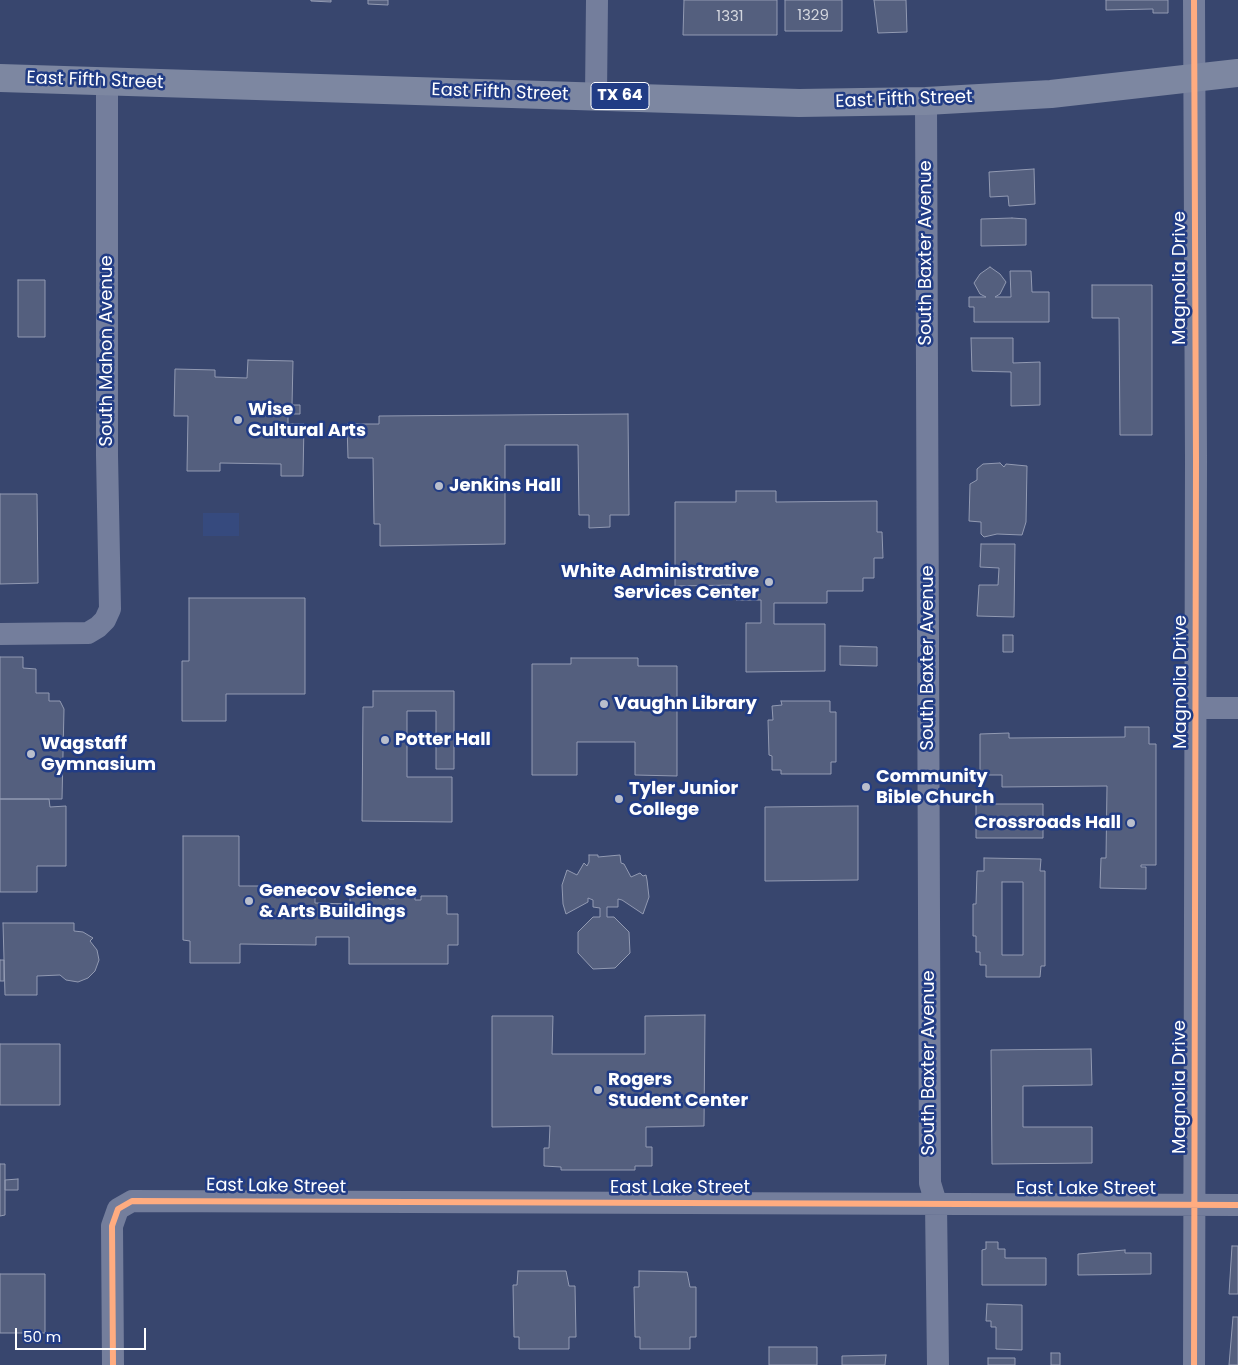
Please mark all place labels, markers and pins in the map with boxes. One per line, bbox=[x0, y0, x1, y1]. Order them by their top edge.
place label: Wise Cultural Arts bbox=[248, 399, 366, 442]
marker: Wise Cultural Arts bbox=[232, 414, 244, 426]
place label: Jenkins Hall bbox=[449, 475, 561, 497]
marker: Jenkins Hall bbox=[433, 480, 445, 492]
place label: White Administrative Services Center bbox=[561, 561, 759, 604]
marker: White Administrative Services Center bbox=[763, 576, 775, 588]
place label: Vaughn Library bbox=[614, 693, 757, 715]
marker: Vaughn Library bbox=[598, 698, 610, 710]
place label: Potter Hall bbox=[395, 729, 491, 751]
place label: Wagstaff Gymnasium bbox=[41, 733, 156, 776]
marker: Potter Hall bbox=[379, 734, 391, 746]
marker: Wagstaff Gymnasium bbox=[25, 748, 37, 760]
place label: Community Bible Church bbox=[876, 766, 994, 809]
place label: Tyler Junior College bbox=[629, 778, 738, 821]
marker: Community Bible Church bbox=[860, 781, 872, 793]
marker: Tyler Junior College bbox=[613, 793, 625, 805]
place label: Crossroads Hall bbox=[975, 812, 1121, 834]
marker: Crossroads Hall bbox=[1125, 817, 1137, 829]
place label: Genecov Science & Arts Buildings bbox=[259, 880, 417, 922]
marker: Genecov Science & Arts Buildings bbox=[243, 895, 255, 907]
place label: Rogers Student Center bbox=[608, 1069, 748, 1112]
marker: Rogers Student Center bbox=[592, 1084, 604, 1096]

